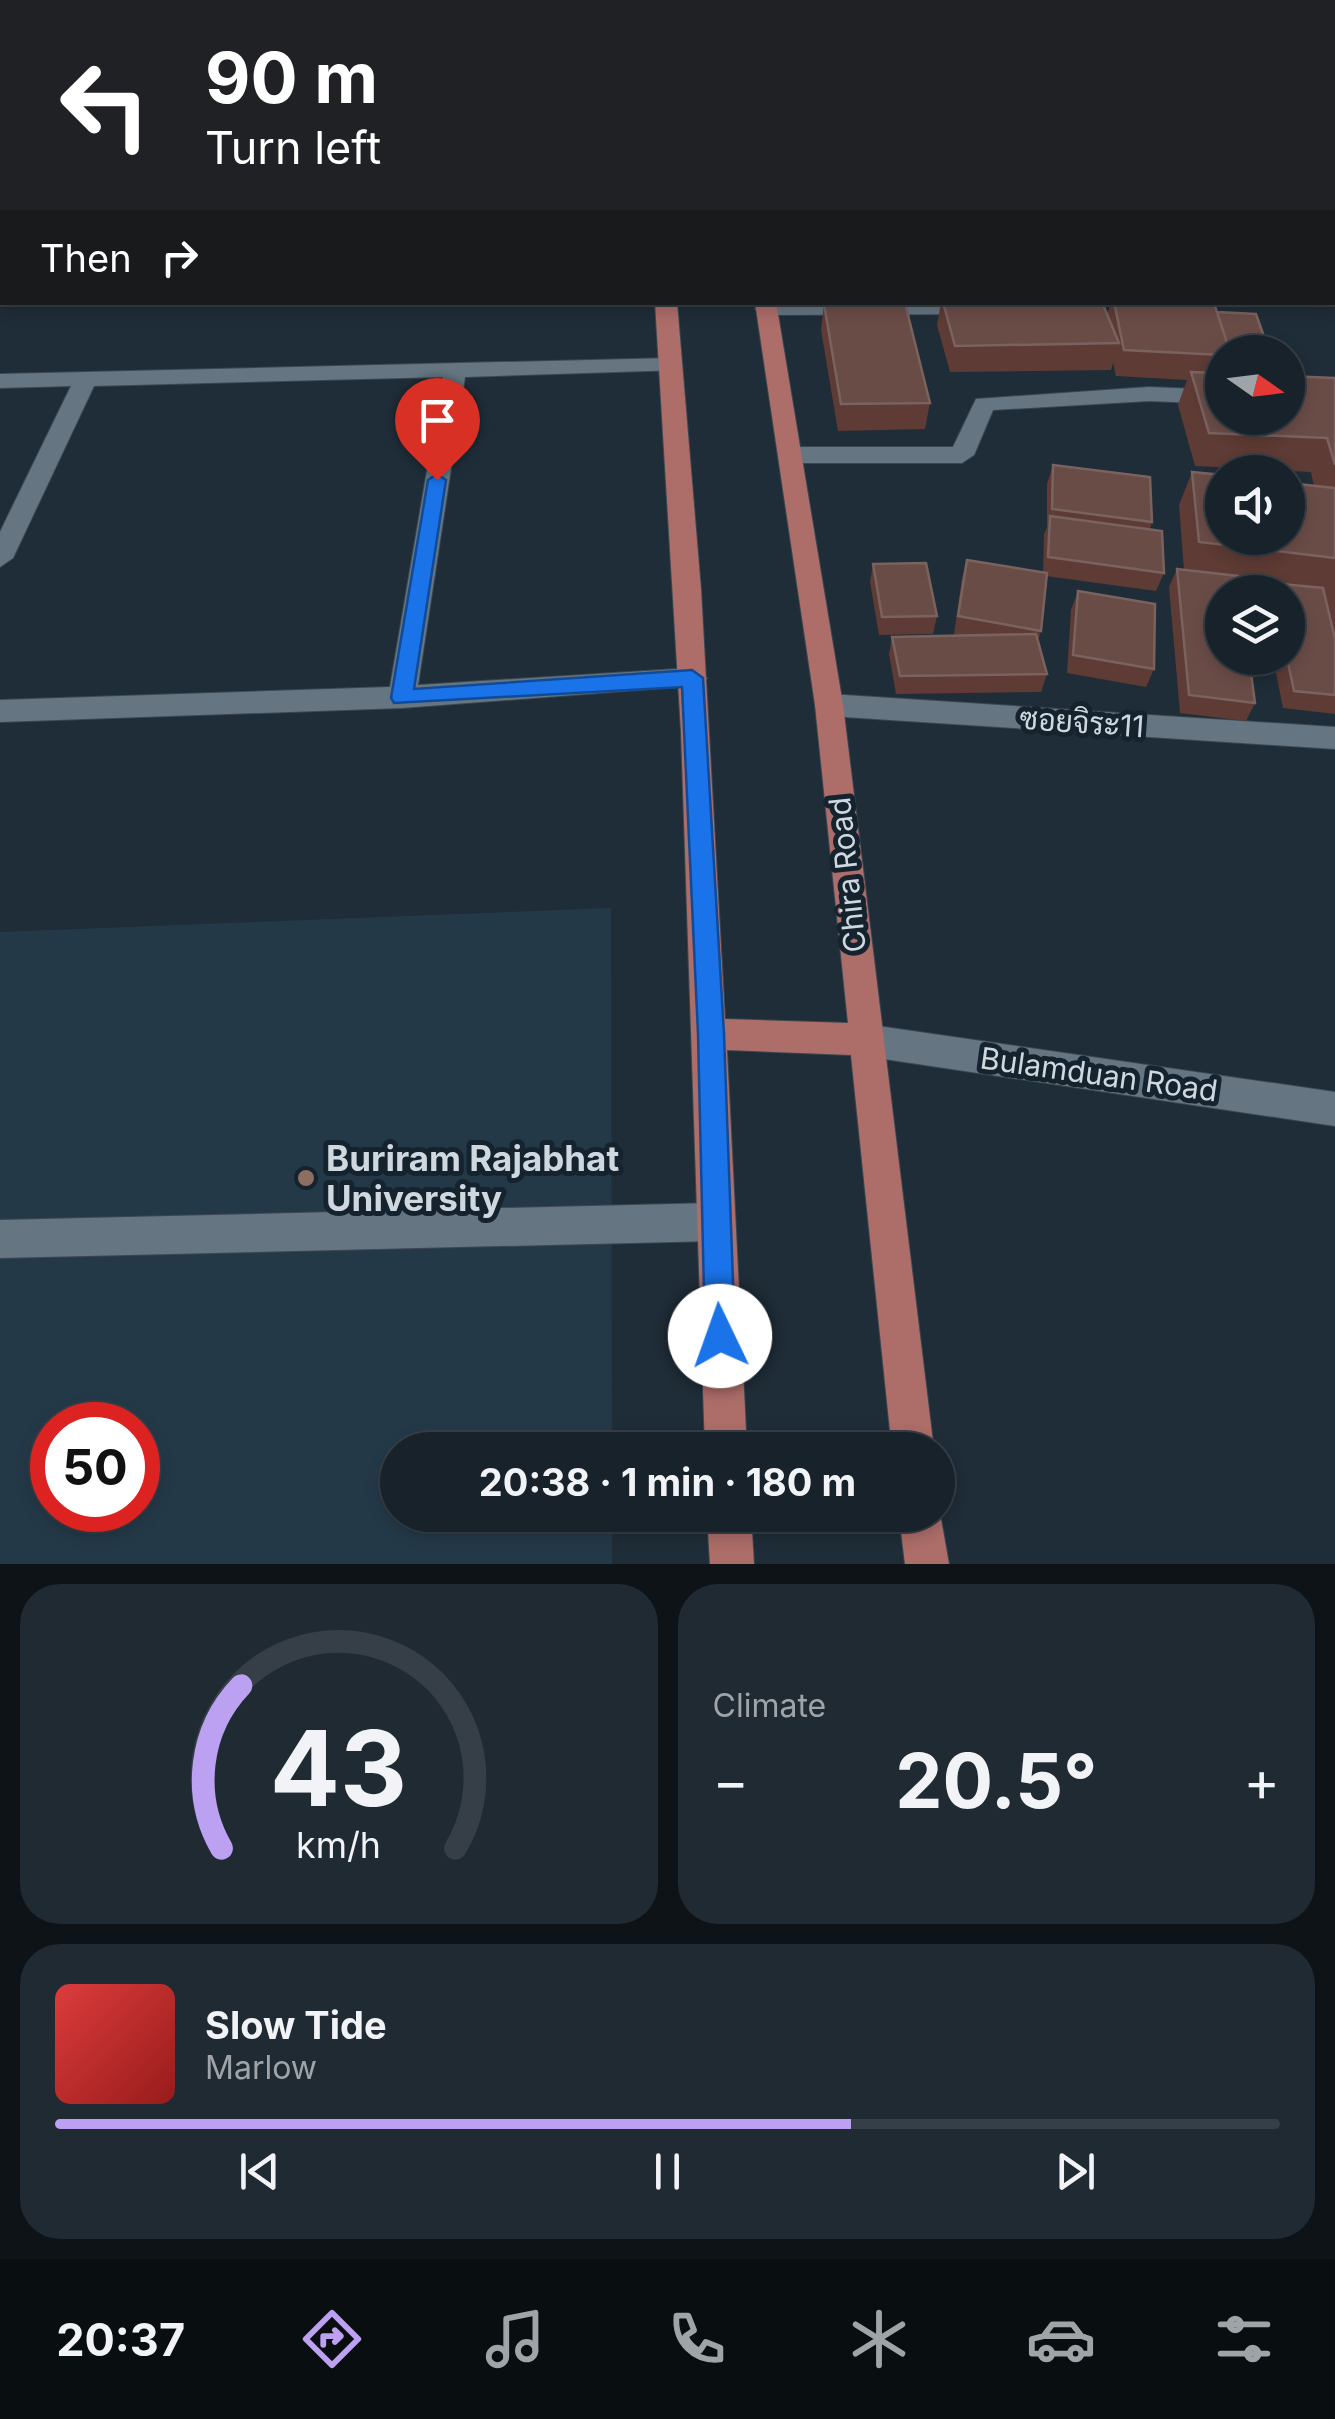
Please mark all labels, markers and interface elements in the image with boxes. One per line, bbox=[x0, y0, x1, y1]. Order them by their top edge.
text: 90 m bbox=[205, 35, 378, 120]
icon: left bbox=[40, 40, 170, 170]
text: Turn left bbox=[205, 120, 381, 175]
icon: right bbox=[152, 230, 207, 285]
text: Then bbox=[40, 235, 132, 281]
north arrow bbox=[1205, 335, 1305, 435]
map controls bbox=[1205, 335, 1305, 675]
pin bbox=[395, 378, 480, 481]
icon: arrive bbox=[410, 393, 465, 448]
button: sound bbox=[1205, 455, 1305, 555]
button: layers bbox=[1205, 575, 1305, 675]
street label: ซอยจิระ11 bbox=[1018, 700, 1146, 744]
street label: Chira Road bbox=[821, 796, 873, 954]
street label: Bulamduan Road bbox=[978, 1040, 1220, 1108]
place label: Buriram Rajabhat University bbox=[326, 1137, 619, 1219]
marker: Buriram Rajabhat University bbox=[295, 1167, 317, 1189]
position arrow bbox=[668, 1284, 772, 1388]
speed limit sign: 50 bbox=[30, 1402, 160, 1532]
text: 20:38 · 1 min · 180 m bbox=[479, 1459, 856, 1505]
text: Climate bbox=[713, 1686, 826, 1725]
text: 43 bbox=[270, 1705, 407, 1831]
text: 20.5° bbox=[895, 1735, 1097, 1826]
text: − bbox=[713, 1748, 749, 1814]
text: + bbox=[1244, 1748, 1280, 1814]
text: km/h bbox=[296, 1823, 381, 1867]
text: Slow Tide bbox=[205, 2002, 387, 2048]
text: Marlow bbox=[205, 2048, 317, 2087]
icon: previous bbox=[232, 2144, 287, 2199]
icon: pause bbox=[640, 2144, 695, 2199]
icon: next bbox=[1048, 2144, 1103, 2199]
icon: directions bbox=[297, 2304, 367, 2374]
icon: music bbox=[480, 2304, 550, 2374]
icon: phone bbox=[662, 2304, 732, 2374]
icon: climate bbox=[844, 2304, 914, 2374]
icon: car bbox=[1026, 2304, 1096, 2374]
icon: filters bbox=[1209, 2304, 1279, 2374]
text: 20:37 bbox=[56, 2312, 185, 2367]

